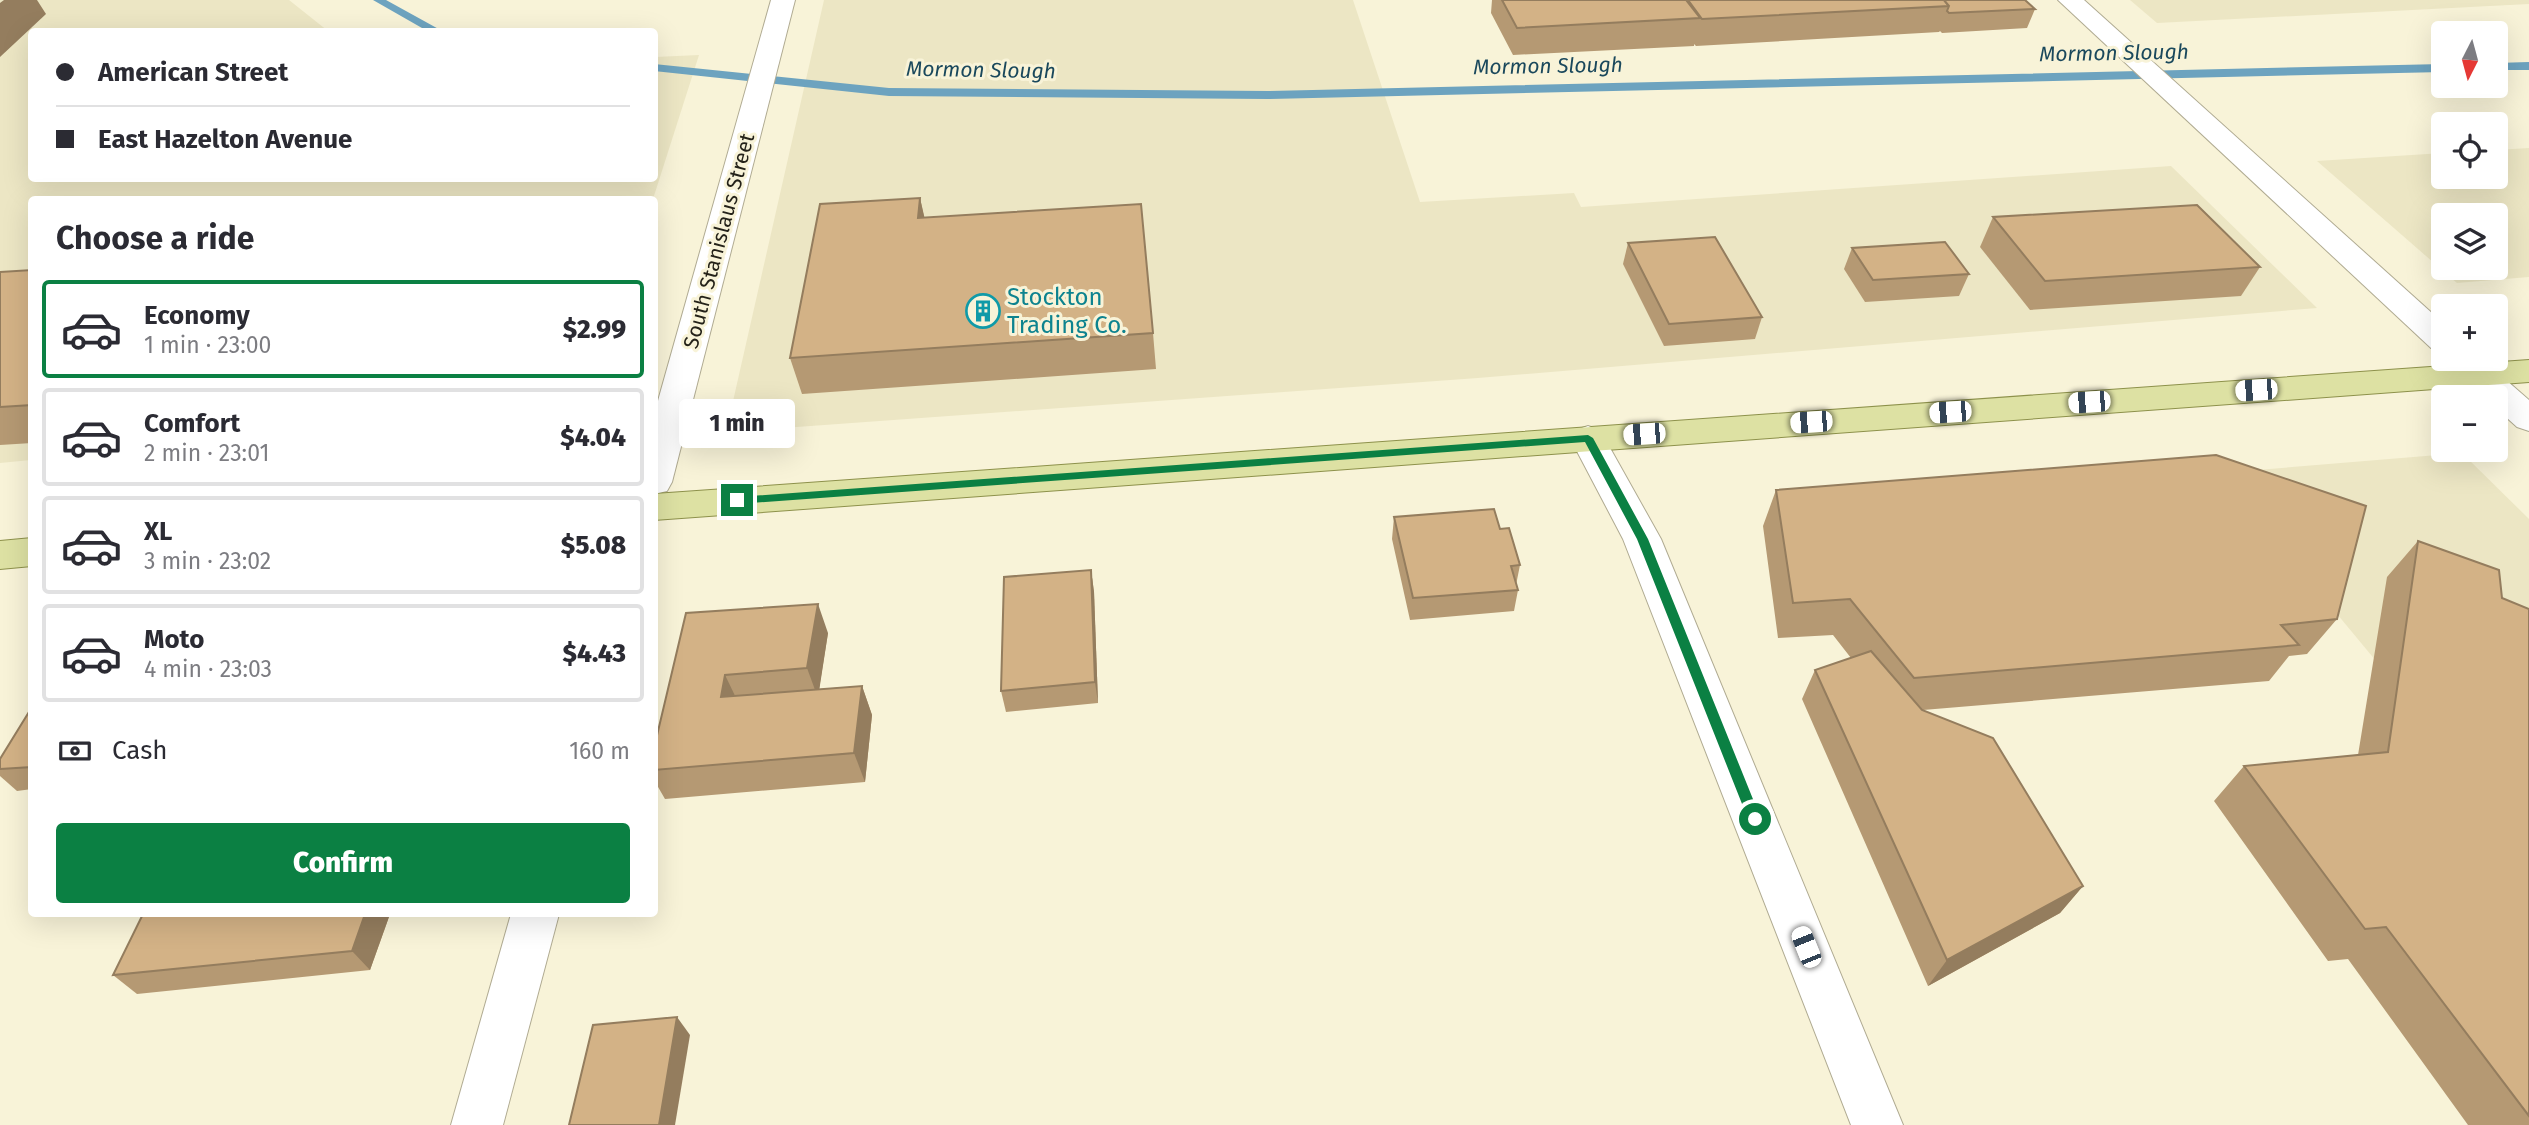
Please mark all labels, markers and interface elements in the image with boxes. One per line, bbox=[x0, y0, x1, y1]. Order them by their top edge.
north arrow bbox=[2431, 21, 2508, 98]
map controls bbox=[2431, 21, 2508, 462]
water label: Mormon Slough bbox=[2039, 39, 2189, 67]
water label: Mormon Slough bbox=[1473, 52, 1623, 80]
water label: Mormon Slough bbox=[906, 56, 1056, 84]
text: American Street bbox=[98, 57, 288, 88]
button: locate bbox=[2431, 112, 2508, 189]
text: East Hazelton Avenue bbox=[98, 124, 352, 155]
street label: South Stanislaus Street bbox=[678, 130, 760, 351]
button: layers bbox=[2431, 203, 2508, 280]
text: Choose a ride bbox=[56, 219, 254, 257]
place label: Stockton Trading Co. bbox=[1007, 283, 1127, 339]
building icon: Stockton Trading Co. bbox=[964, 292, 1002, 330]
button: + bbox=[2431, 294, 2508, 371]
icon: car bbox=[60, 298, 123, 361]
text: Economy bbox=[144, 300, 250, 331]
text: $2.99 bbox=[563, 314, 626, 345]
text: 1 min · 23:00 bbox=[144, 331, 271, 359]
car bbox=[2235, 378, 2278, 402]
button: − bbox=[2431, 385, 2508, 462]
car bbox=[2068, 390, 2111, 414]
callout: 1 min bbox=[679, 398, 795, 448]
car bbox=[1929, 400, 1972, 424]
icon: car bbox=[60, 406, 123, 469]
text: Comfort bbox=[144, 408, 240, 439]
text: 1 min bbox=[709, 409, 765, 437]
car bbox=[1790, 410, 1833, 434]
text: $4.04 bbox=[560, 422, 626, 453]
car bbox=[1623, 422, 1666, 446]
text: 2 min · 23:01 bbox=[144, 439, 269, 467]
route end bbox=[721, 484, 753, 516]
icon: car bbox=[60, 514, 123, 577]
text: XL bbox=[144, 516, 172, 547]
text: $5.08 bbox=[561, 530, 626, 561]
text: 3 min · 23:02 bbox=[144, 547, 271, 575]
icon: car bbox=[60, 622, 123, 685]
text: Moto bbox=[144, 624, 204, 655]
text: $4.43 bbox=[563, 638, 626, 669]
text: 4 min · 23:03 bbox=[144, 655, 272, 683]
icon: cash bbox=[56, 732, 94, 770]
text: Cash bbox=[112, 735, 168, 766]
text: 160 m bbox=[569, 737, 630, 765]
route start bbox=[1739, 803, 1771, 835]
button: Confirm bbox=[56, 823, 630, 903]
car bbox=[1789, 924, 1824, 970]

